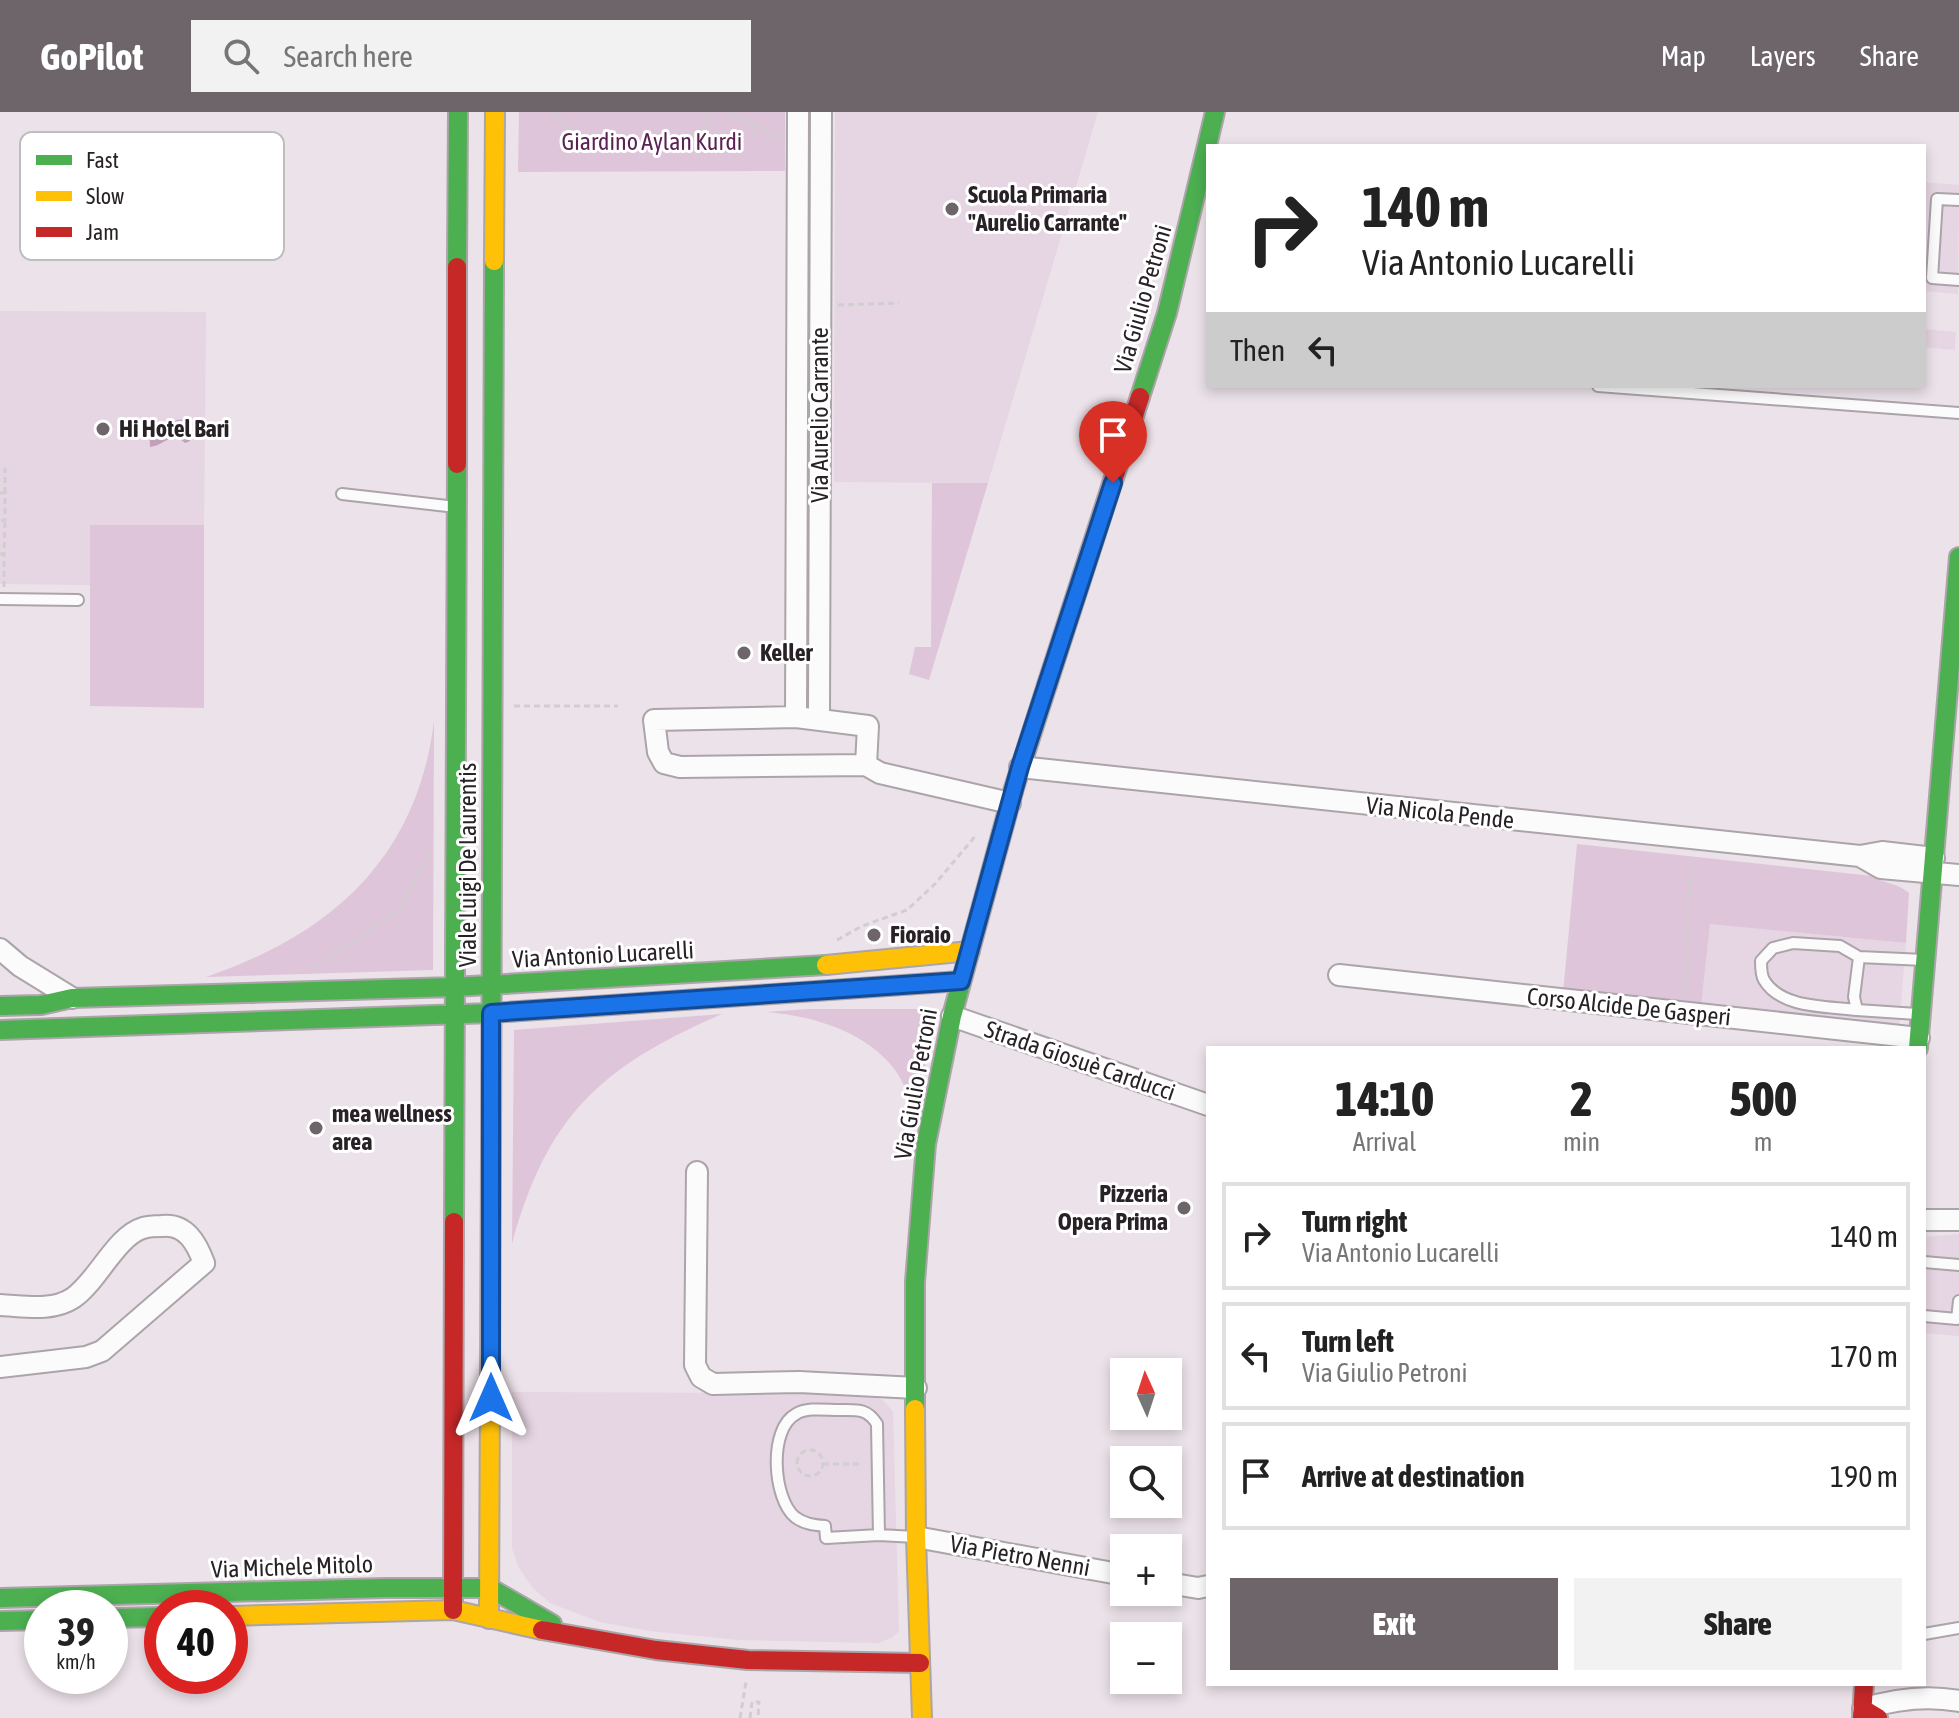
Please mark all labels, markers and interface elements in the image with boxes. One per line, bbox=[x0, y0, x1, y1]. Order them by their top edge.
search box bbox=[191, 20, 751, 92]
icon: search bbox=[219, 34, 263, 78]
text: GoPilot bbox=[40, 35, 143, 78]
text: Search here bbox=[283, 39, 413, 73]
text: Map bbox=[1661, 40, 1706, 72]
text: Layers bbox=[1750, 40, 1816, 72]
text: Share bbox=[1860, 40, 1919, 72]
park label: Giardino Aylan Kurdi bbox=[562, 128, 742, 155]
legend bbox=[20, 132, 284, 260]
text: Fast bbox=[86, 147, 119, 173]
text: 140 m bbox=[1362, 175, 1489, 239]
icon: right bbox=[1230, 176, 1334, 280]
place label: Scuola Primaria "Aurelio Carrante" bbox=[968, 181, 1127, 236]
text: Slow bbox=[86, 183, 124, 209]
marker: Scuola Primaria "Aurelio Carrante" bbox=[943, 200, 961, 218]
text: Jam bbox=[86, 219, 119, 245]
street label: Via Giulio Petroni bbox=[1108, 222, 1177, 376]
text: Via Antonio Lucarelli bbox=[1362, 241, 1635, 283]
street label: Via Aurelio Carrante bbox=[806, 327, 833, 503]
icon: left bbox=[1301, 328, 1345, 372]
text: Then bbox=[1230, 333, 1285, 367]
pin bbox=[1079, 401, 1147, 483]
icon: arrive bbox=[1091, 413, 1135, 457]
place label: Hi Hotel Bari bbox=[119, 415, 229, 442]
marker: Hi Hotel Bari bbox=[94, 420, 112, 438]
place label: Keller bbox=[760, 639, 814, 666]
marker: Keller bbox=[735, 644, 753, 662]
street label: Viale Luigi De Laurentis bbox=[454, 763, 481, 967]
street label: Via Nicola Pende bbox=[1365, 791, 1515, 834]
place label: Fioraio bbox=[890, 921, 951, 948]
marker: Fioraio bbox=[865, 926, 883, 944]
street label: Via Antonio Lucarelli bbox=[511, 936, 695, 973]
street label: Corso Alcide De Gasperi bbox=[1526, 982, 1732, 1031]
street label: Via Giulio Petroni bbox=[889, 1006, 942, 1162]
street label: Strada Giosuè Carducci bbox=[981, 1015, 1179, 1106]
text: 14:10 bbox=[1335, 1071, 1434, 1126]
text: 2 bbox=[1570, 1071, 1593, 1126]
text: 500 bbox=[1729, 1071, 1797, 1126]
place label: mea wellness area bbox=[332, 1100, 452, 1155]
marker: mea wellness area bbox=[307, 1119, 325, 1137]
text: Arrival bbox=[1353, 1127, 1416, 1157]
text: min bbox=[1563, 1127, 1600, 1157]
text: m bbox=[1754, 1127, 1772, 1157]
place label: Pizzeria Opera Prima bbox=[1058, 1180, 1168, 1235]
marker: Pizzeria Opera Prima bbox=[1175, 1199, 1193, 1217]
text: Turn right bbox=[1302, 1204, 1408, 1238]
icon: right bbox=[1234, 1214, 1278, 1258]
text: 140 m bbox=[1830, 1219, 1898, 1253]
text: Via Antonio Lucarelli bbox=[1302, 1238, 1499, 1268]
text: Turn left bbox=[1302, 1324, 1394, 1358]
icon: left bbox=[1234, 1334, 1278, 1378]
text: 170 m bbox=[1830, 1339, 1898, 1373]
position arrow bbox=[449, 1356, 533, 1440]
north arrow bbox=[1110, 1358, 1182, 1430]
map controls bbox=[1110, 1358, 1182, 1694]
text: Via Giulio Petroni bbox=[1302, 1358, 1468, 1388]
button: search bbox=[1110, 1446, 1182, 1518]
icon: arrive bbox=[1234, 1454, 1278, 1498]
text: Arrive at destination bbox=[1302, 1459, 1524, 1493]
text: 190 m bbox=[1830, 1459, 1898, 1493]
street label: Via Pietro Nenni bbox=[948, 1530, 1092, 1581]
button: + bbox=[1110, 1534, 1182, 1606]
street label: Via Michele Mitolo bbox=[211, 1550, 373, 1583]
button: Exit bbox=[1230, 1578, 1558, 1670]
button: Share bbox=[1574, 1578, 1902, 1670]
speed limit sign: 40 bbox=[144, 1590, 248, 1694]
text: 39 bbox=[57, 1609, 95, 1654]
button: − bbox=[1110, 1622, 1182, 1694]
text: km/h bbox=[56, 1650, 96, 1673]

